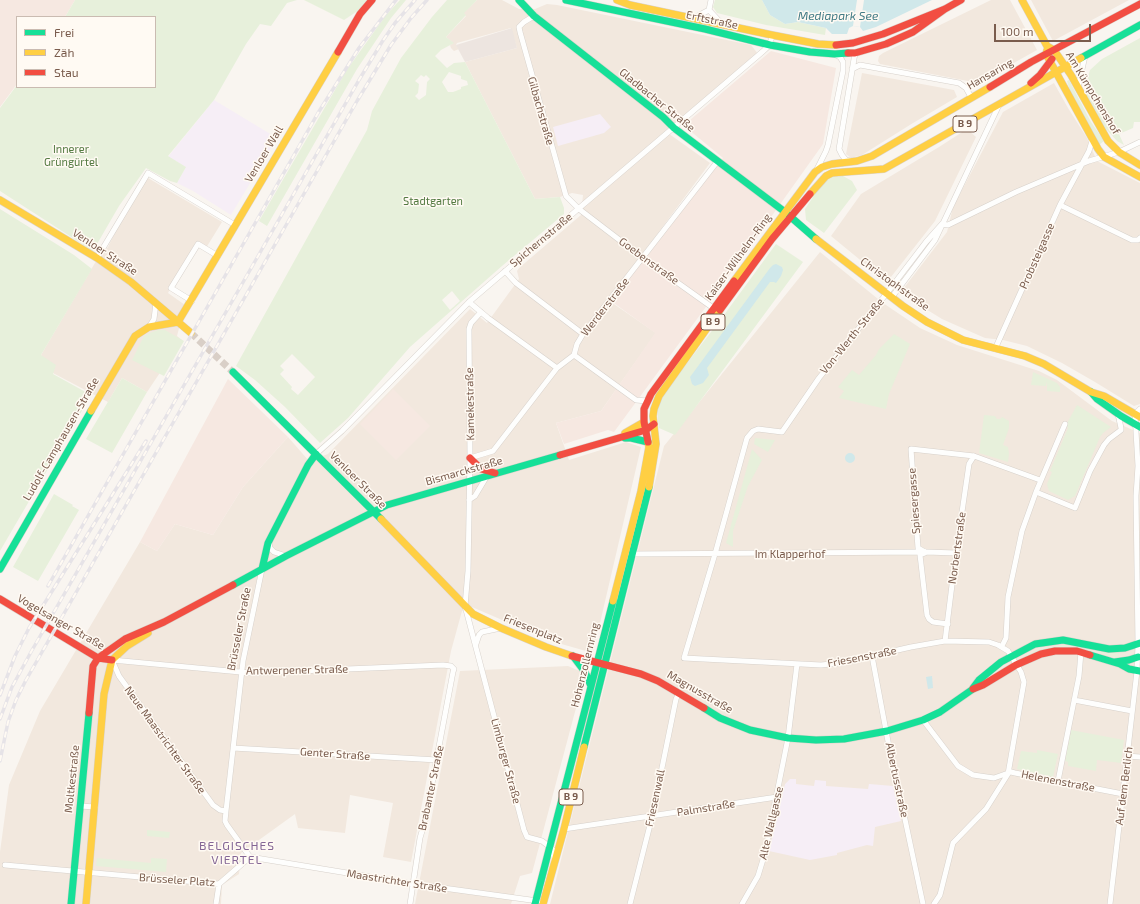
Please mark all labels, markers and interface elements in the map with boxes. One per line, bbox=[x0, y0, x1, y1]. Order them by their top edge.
street label: Erftstraße bbox=[685, 8, 739, 32]
water label: Mediapark See bbox=[798, 9, 878, 23]
legend bbox=[16, 16, 156, 88]
scale bar bbox=[996, 16, 1093, 42]
text: 100 m bbox=[1001, 24, 1033, 38]
text: Frei bbox=[54, 25, 74, 39]
text: Zäh bbox=[54, 45, 74, 59]
street label: Am Kümpchenshof bbox=[1063, 49, 1123, 137]
street label: Hansaring bbox=[965, 56, 1015, 92]
text: Stau bbox=[54, 65, 79, 79]
street label: Gladbacher Straße bbox=[617, 65, 697, 135]
street label: Gilbachstraße bbox=[525, 75, 557, 147]
road number: B 9 bbox=[953, 116, 977, 132]
street label: Venloer Wall bbox=[242, 123, 286, 185]
park label: Innerer Grüngürtel bbox=[44, 142, 98, 168]
park label: Stadtgarten bbox=[403, 194, 463, 208]
street label: Spichernstraße bbox=[507, 210, 575, 270]
street label: Kaiser-Wilhelm-Ring bbox=[702, 211, 774, 303]
street label: Probsteigasse bbox=[1017, 221, 1057, 291]
street label: Venloer Straße bbox=[70, 226, 140, 278]
street label: Goebenstraße bbox=[616, 235, 682, 287]
street label: Christophstraße bbox=[858, 255, 932, 313]
street label: Werderstraße bbox=[578, 275, 632, 339]
street label: Von-Werth-Straße bbox=[817, 295, 887, 377]
road number: B 9 bbox=[701, 314, 725, 330]
street label: Kamekestraße bbox=[463, 367, 477, 441]
street label: Ludolf-Camphausen-Straße bbox=[20, 375, 102, 503]
street label: Venloer Straße bbox=[327, 449, 389, 511]
street label: Bismarckstraße bbox=[424, 454, 504, 488]
street label: Spiesergasse bbox=[905, 467, 923, 535]
street label: Norbertstraße bbox=[945, 511, 969, 585]
street label: Im Klapperhof bbox=[755, 547, 825, 561]
street label: Brüsseler Straße bbox=[224, 586, 254, 672]
street label: Vogelsanger Straße bbox=[15, 592, 107, 652]
street label: Friesenplatz bbox=[502, 611, 564, 647]
street label: Hohenzollernring bbox=[568, 621, 602, 709]
street label: Friesenstraße bbox=[826, 644, 898, 670]
street label: Antwerpener Straße bbox=[246, 663, 348, 677]
street label: Magnusstraße bbox=[665, 668, 735, 716]
street label: Neue Maastrichter Straße bbox=[122, 684, 208, 796]
street label: Limburger Straße bbox=[488, 717, 524, 805]
street label: Albertusstraße bbox=[883, 741, 911, 819]
street label: Moltkestraße bbox=[62, 744, 82, 814]
street label: Brabanter Straße bbox=[415, 744, 447, 832]
street label: Genter Straße bbox=[300, 745, 370, 763]
street label: Auf dem Berlich bbox=[1113, 746, 1135, 826]
street label: Helenenstraße bbox=[1020, 767, 1096, 795]
street label: Friesenwall bbox=[642, 768, 668, 828]
street label: Alte Wallgasse bbox=[756, 785, 786, 861]
road number: B 9 bbox=[559, 789, 583, 805]
street label: Palmstraße bbox=[676, 797, 736, 819]
district label: BELGISCHES VIERTEL bbox=[199, 839, 275, 867]
street label: Maastrichter Straße bbox=[346, 867, 448, 895]
street label: Brüsseler Platz bbox=[139, 871, 215, 889]

